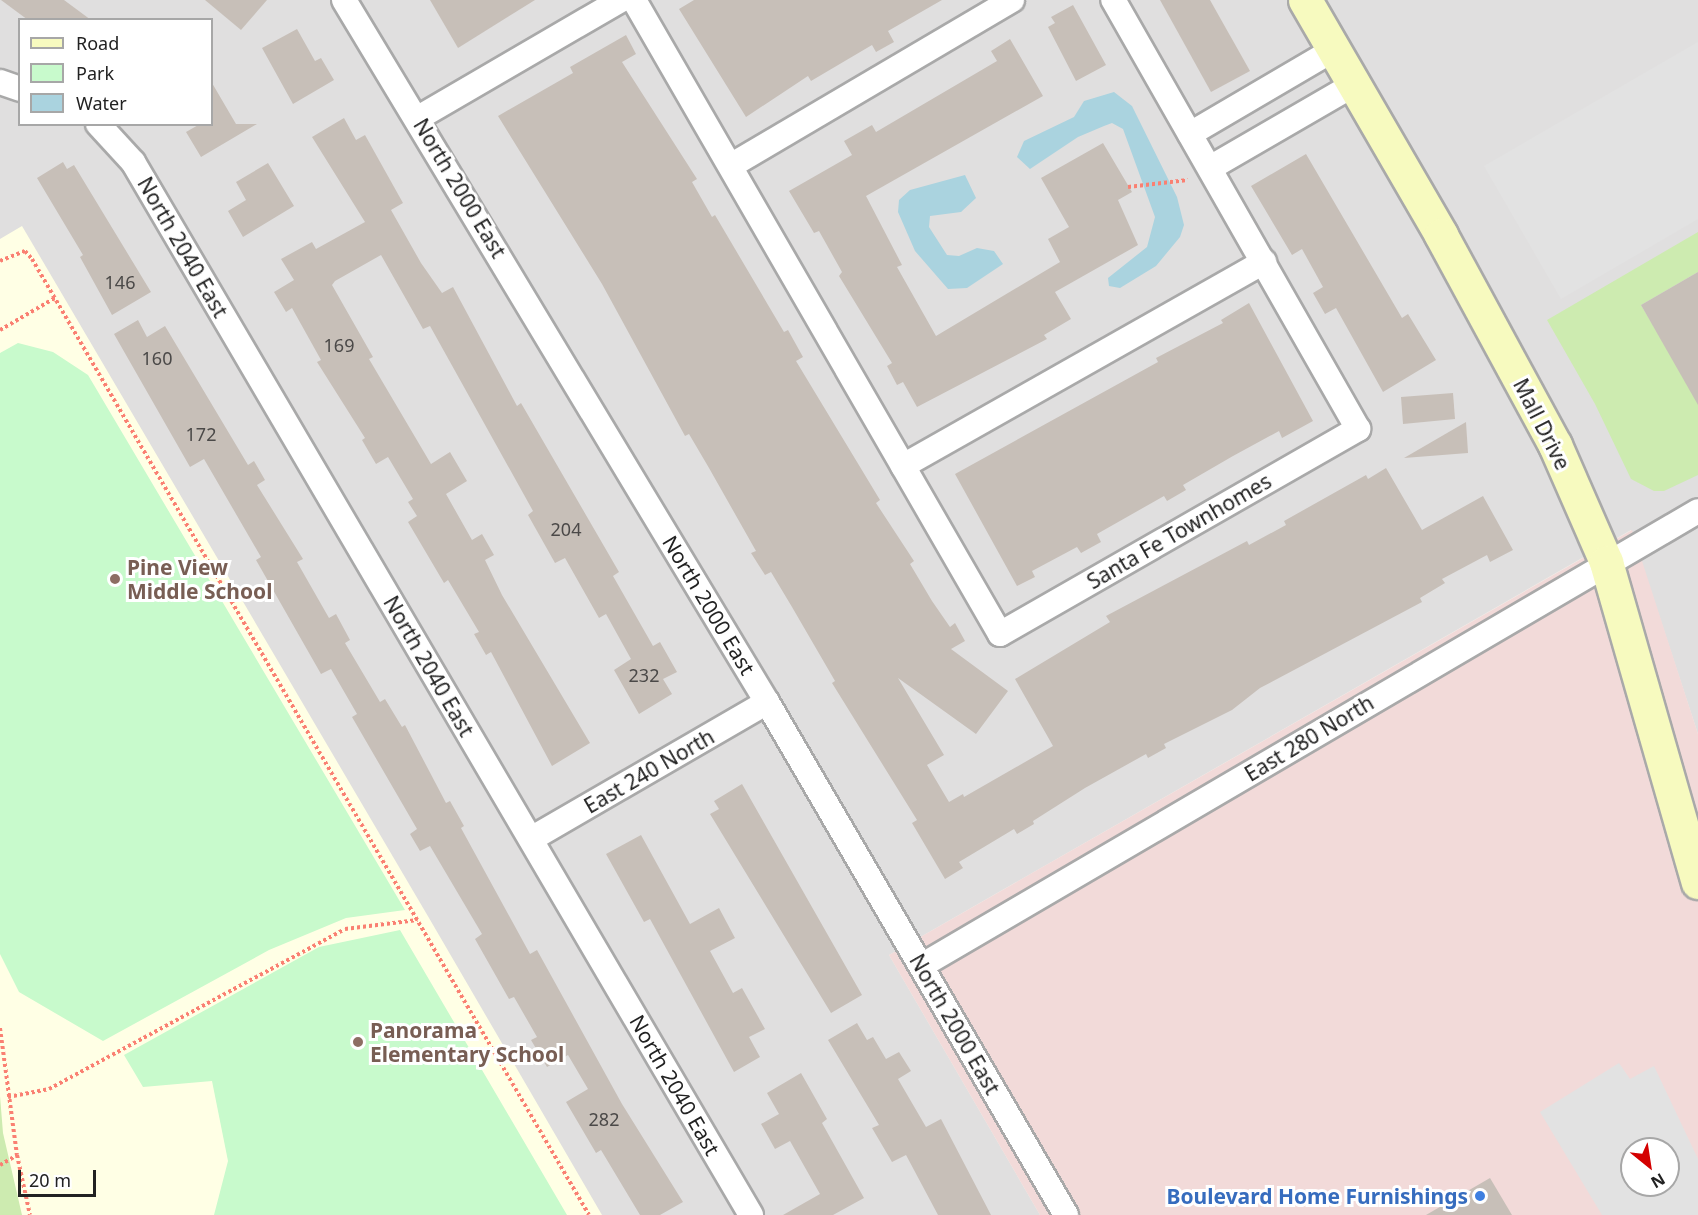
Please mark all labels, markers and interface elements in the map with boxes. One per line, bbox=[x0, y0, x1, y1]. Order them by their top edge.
legend bbox=[18, 18, 213, 126]
text: Road bbox=[76, 31, 119, 55]
text: Park bbox=[76, 61, 114, 85]
text: Water bbox=[76, 91, 127, 115]
street label: North 2000 East bbox=[409, 114, 511, 262]
street label: North 2040 East bbox=[133, 172, 233, 322]
house number: 146 bbox=[105, 271, 135, 293]
house number: 169 bbox=[324, 334, 354, 356]
house number: 160 bbox=[142, 347, 172, 369]
street label: Mall Drive bbox=[1508, 374, 1576, 474]
house number: 172 bbox=[186, 423, 216, 445]
street label: Santa Fe Townhomes bbox=[1082, 468, 1276, 594]
house number: 204 bbox=[551, 518, 581, 540]
street label: North 2000 East bbox=[658, 531, 760, 679]
place label: Pine View Middle School bbox=[127, 554, 272, 604]
marker: Pine View Middle School bbox=[108, 572, 122, 586]
street label: North 2040 East bbox=[379, 591, 479, 741]
house number: 232 bbox=[629, 664, 659, 686]
street label: East 280 North bbox=[1240, 690, 1378, 786]
street label: East 240 North bbox=[580, 724, 718, 818]
street label: North 2000 East bbox=[905, 949, 1005, 1099]
street label: North 2040 East bbox=[625, 1010, 725, 1160]
place label: Panorama Elementary School bbox=[370, 1017, 564, 1067]
marker: Panorama Elementary School bbox=[351, 1035, 365, 1049]
house number: 282 bbox=[589, 1108, 619, 1130]
north arrow bbox=[1620, 1137, 1680, 1197]
scale bar bbox=[21, 1158, 99, 1196]
text: 20 m bbox=[29, 1168, 71, 1192]
text: N bbox=[1647, 1168, 1669, 1194]
place label: Boulevard Home Furnishings bbox=[1167, 1183, 1468, 1209]
marker: Boulevard Home Furnishings bbox=[1473, 1189, 1487, 1203]

